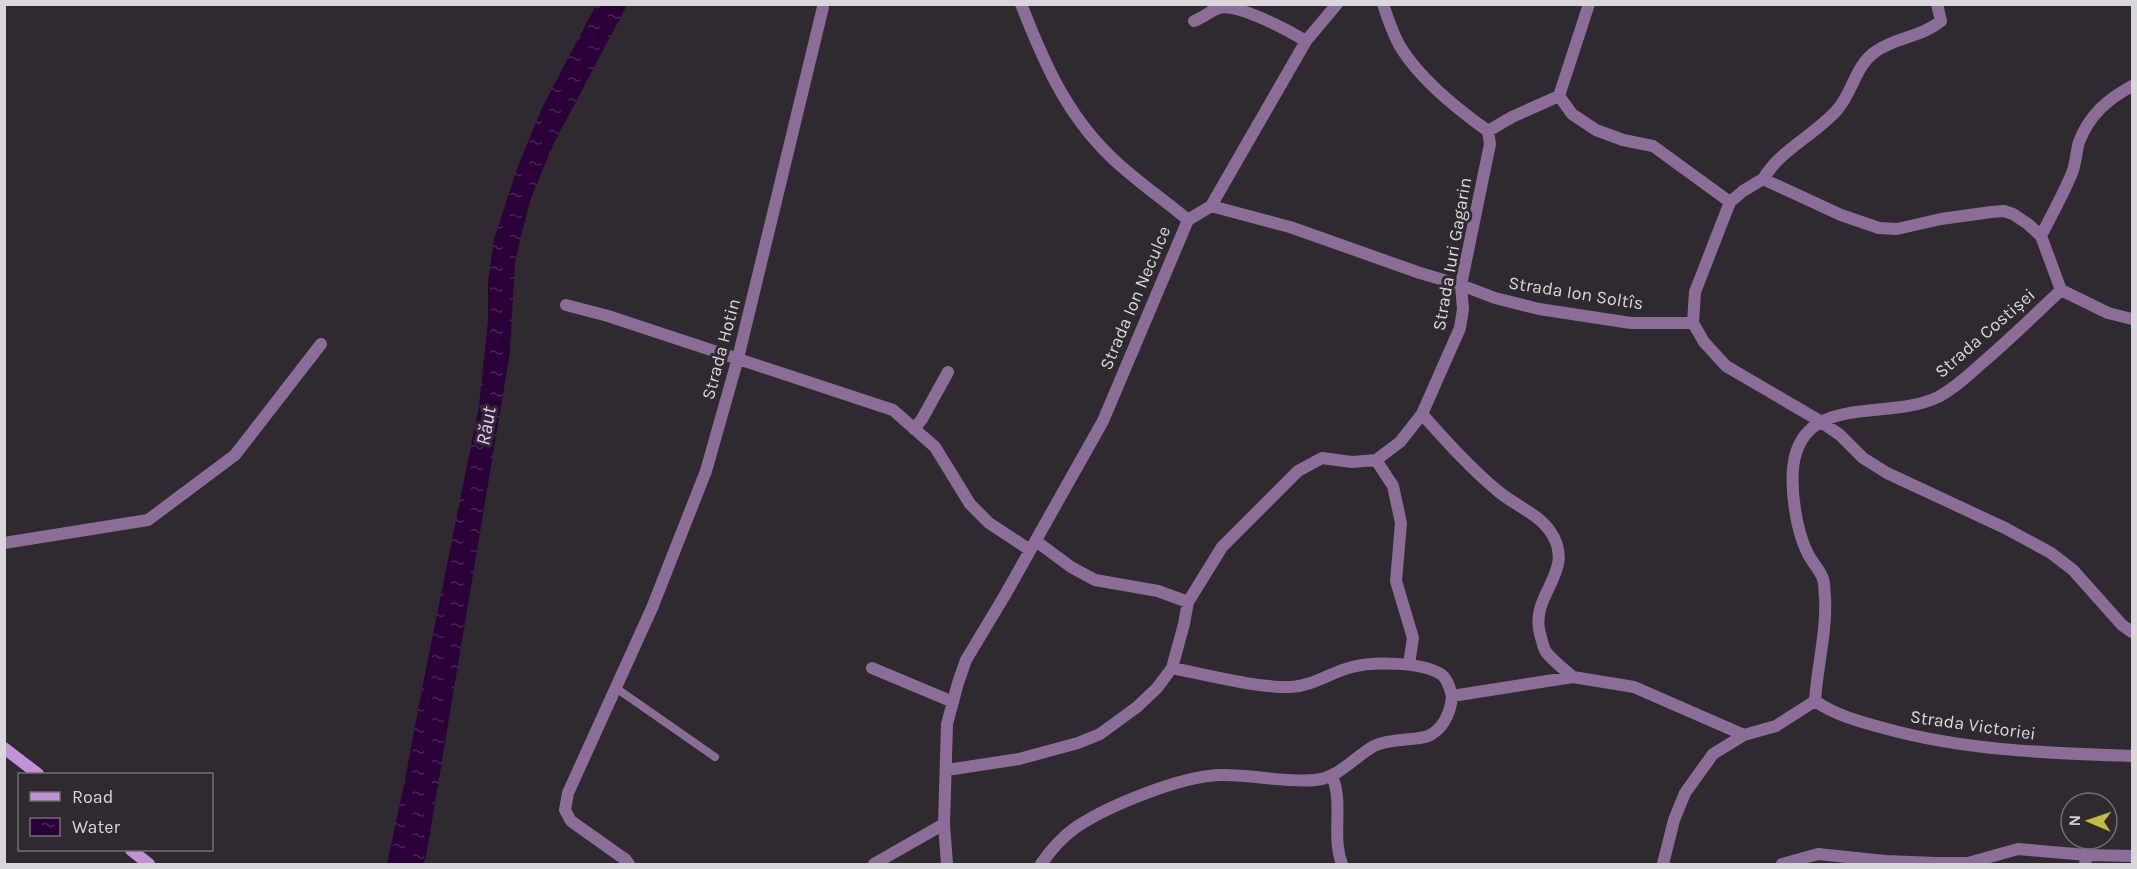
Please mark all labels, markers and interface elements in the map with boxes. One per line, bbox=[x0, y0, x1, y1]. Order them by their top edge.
street label: Strada Iuri Gagarin bbox=[1428, 176, 1476, 332]
street label: Strada Ion Neculce bbox=[1095, 223, 1175, 373]
street label: Strada Ion Soltîs bbox=[1507, 271, 1645, 315]
street label: Strada Costișei bbox=[1930, 284, 2040, 382]
street label: Strada Hotin bbox=[697, 296, 745, 402]
water label: Răut bbox=[471, 405, 501, 447]
street label: Strada Victoriei bbox=[1909, 705, 2037, 745]
legend bbox=[18, 773, 213, 851]
text: Road bbox=[72, 786, 113, 808]
north arrow bbox=[2059, 791, 2119, 851]
text: N bbox=[2065, 814, 2084, 827]
text: Water bbox=[72, 816, 120, 838]

